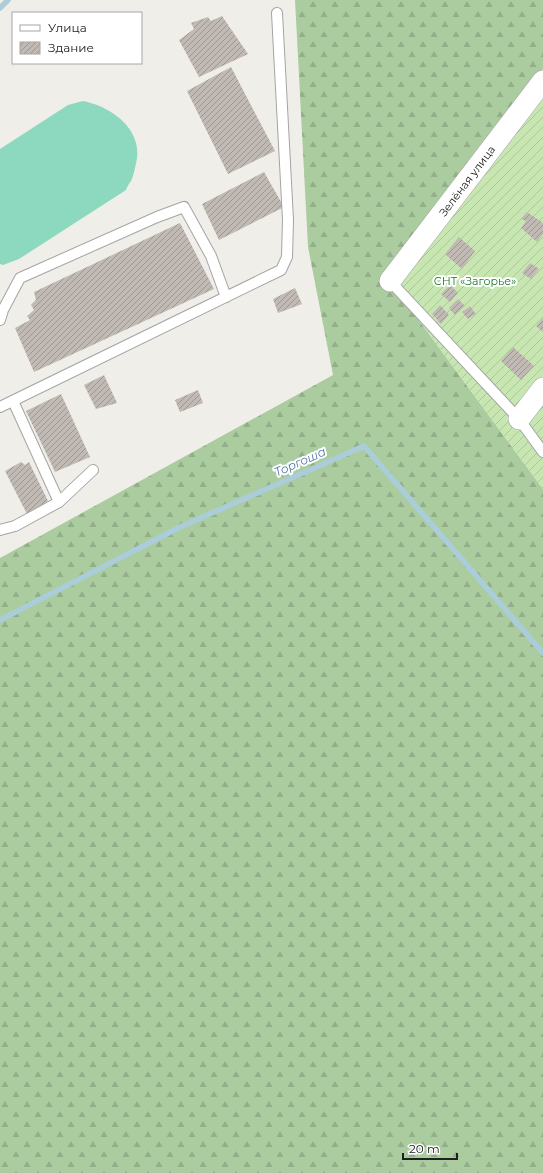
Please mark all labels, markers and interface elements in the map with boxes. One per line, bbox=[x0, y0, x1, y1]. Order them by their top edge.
legend bbox=[12, 12, 142, 64]
text: Улица bbox=[48, 20, 87, 35]
text: Здание bbox=[48, 40, 94, 55]
street label: Зелёная улица bbox=[436, 143, 498, 219]
park label: СНТ «Загорье» bbox=[434, 274, 516, 288]
water label: Торгоша bbox=[272, 444, 328, 480]
scale bar bbox=[403, 1135, 457, 1161]
text: 20 m bbox=[409, 1141, 440, 1156]

